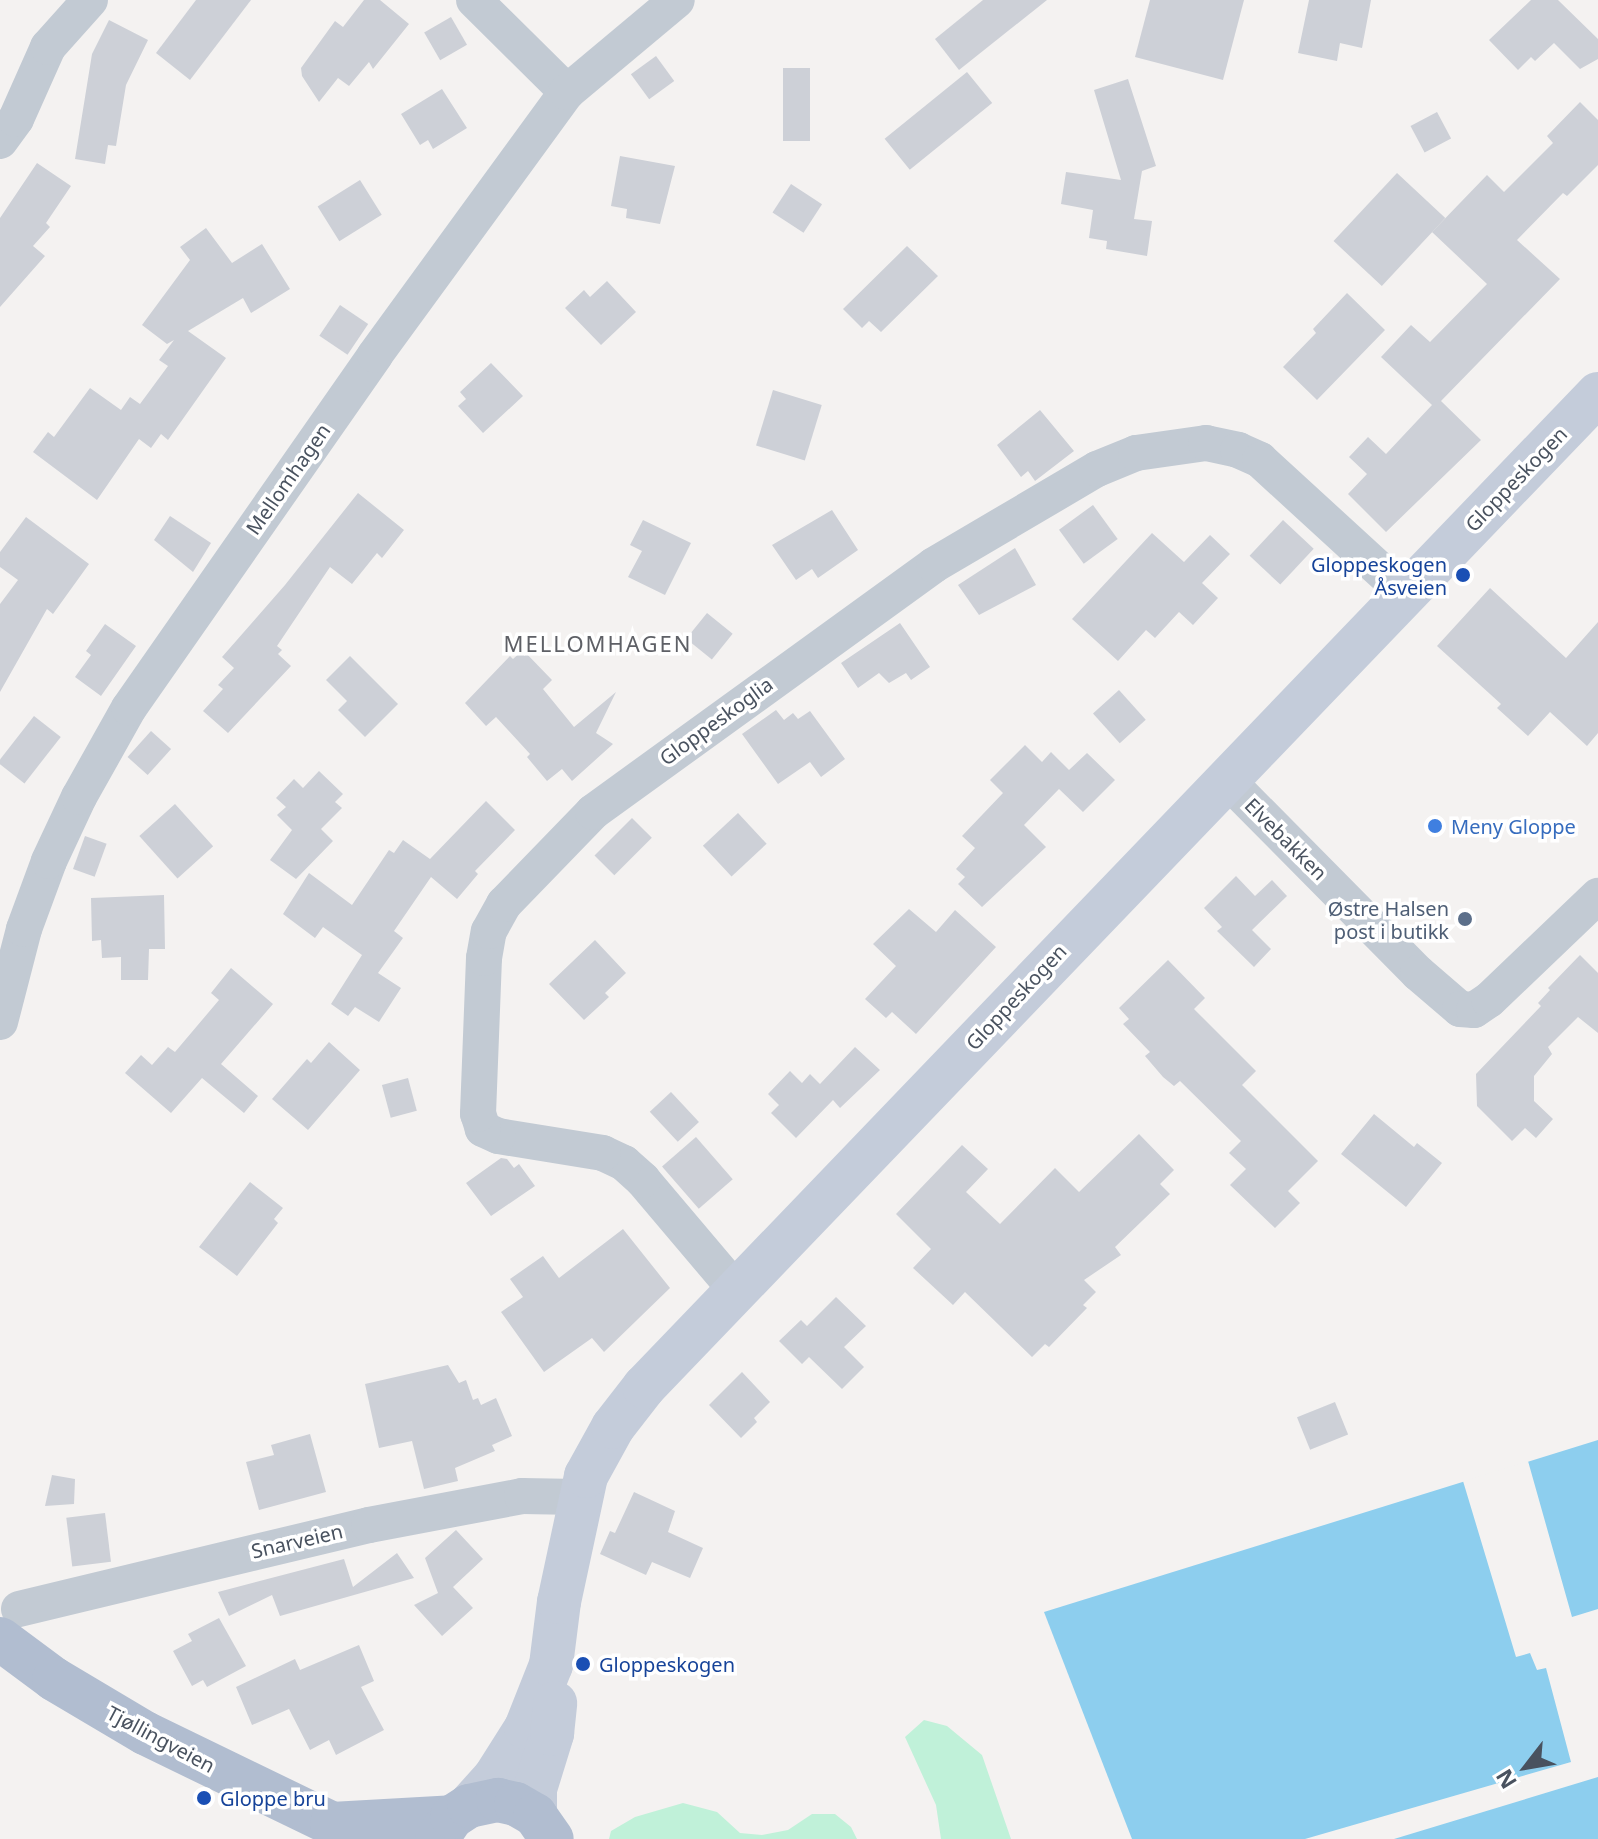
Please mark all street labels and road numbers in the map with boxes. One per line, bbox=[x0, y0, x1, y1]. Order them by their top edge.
street label: Mellomhagen bbox=[241, 419, 335, 539]
street label: Gloppeskogen bbox=[1460, 422, 1572, 536]
street label: Gloppeskoglia bbox=[655, 672, 777, 770]
street label: Elvebakken bbox=[1240, 793, 1332, 885]
street label: Gloppeskogen bbox=[961, 939, 1071, 1055]
street label: Snarveien bbox=[249, 1519, 345, 1563]
street label: Tjøllingveien bbox=[103, 1701, 219, 1777]

